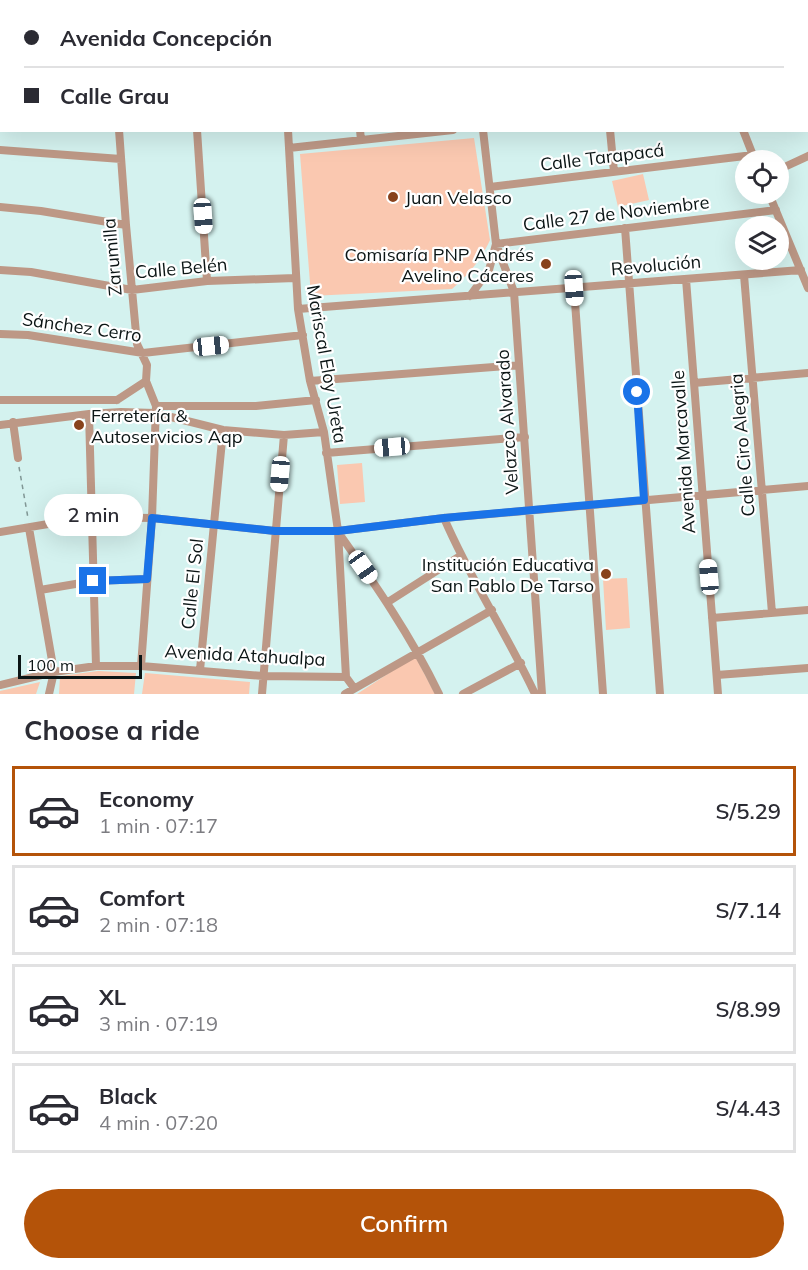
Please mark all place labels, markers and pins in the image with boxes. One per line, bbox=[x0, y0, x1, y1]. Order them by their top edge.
place label: Juan Velasco bbox=[405, 186, 512, 209]
marker: Juan Velasco bbox=[386, 190, 400, 204]
place label: Comisaría PNP Andrés Avelino Cáceres bbox=[345, 243, 534, 287]
marker: Comisaría PNP Andrés Avelino Cáceres bbox=[539, 257, 553, 271]
place label: Ferretería & Autoservicios Aqp bbox=[91, 404, 243, 448]
marker: Ferretería & Autoservicios Aqp bbox=[72, 418, 86, 432]
place label: Institución Educativa San Pablo De Tarso bbox=[422, 553, 594, 597]
marker: Institución Educativa San Pablo De Tarso bbox=[599, 567, 613, 581]

